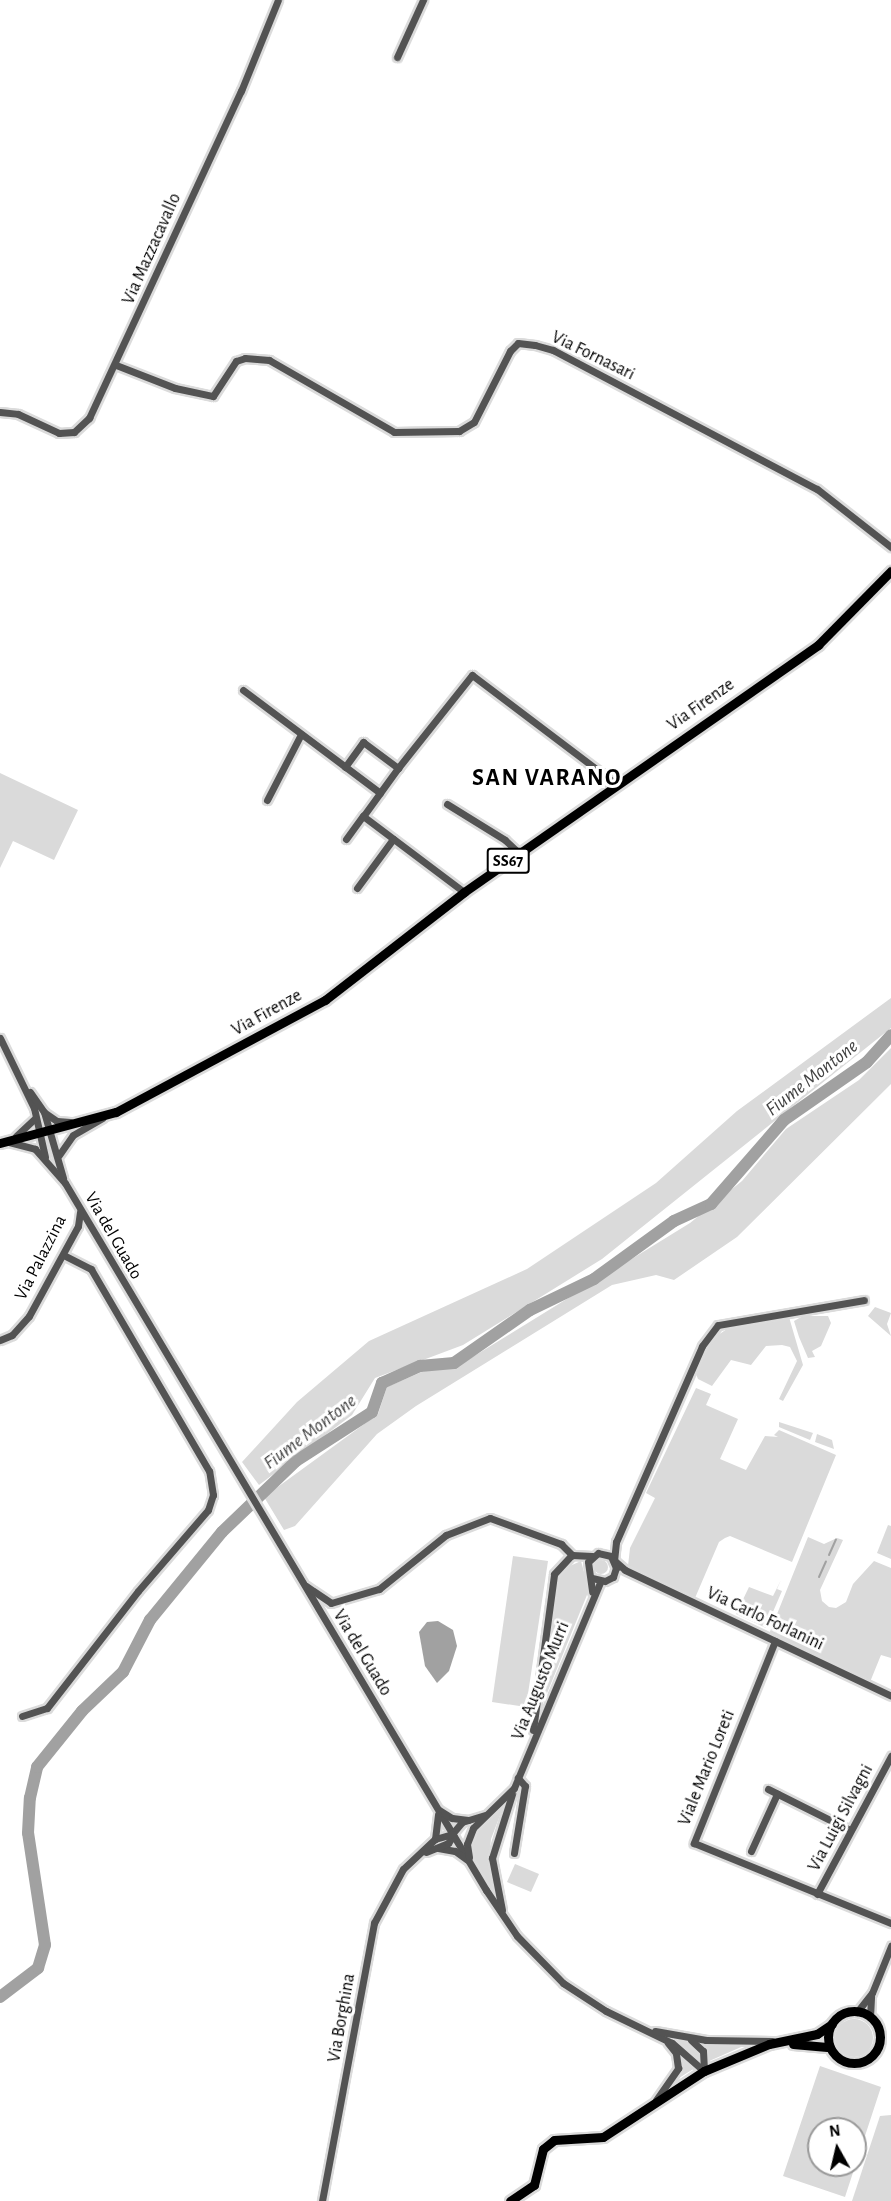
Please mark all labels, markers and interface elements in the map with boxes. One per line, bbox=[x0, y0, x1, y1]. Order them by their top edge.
street label: Via Mazzacavallo bbox=[118, 190, 186, 308]
street label: Via Fornasari bbox=[548, 327, 638, 385]
street label: Via Firenze bbox=[663, 674, 739, 736]
district label: SAN VARANO bbox=[472, 765, 622, 793]
road number: SS67 bbox=[486, 848, 530, 874]
street label: Via Firenze bbox=[228, 985, 306, 1041]
water label: Fiume Montone bbox=[761, 1034, 863, 1122]
street label: Via del Guado bbox=[79, 1189, 147, 1283]
street label: Via Palazzina bbox=[10, 1212, 72, 1304]
water label: Fiume Montone bbox=[259, 1389, 361, 1475]
street label: Via Carlo Forlanini bbox=[703, 1582, 827, 1656]
street label: Via del Guado bbox=[328, 1606, 396, 1700]
street label: Via Augusto Murri bbox=[507, 1619, 575, 1743]
street label: Viale Mario Loreti bbox=[674, 1707, 740, 1829]
street label: Via Luigi Silvagni bbox=[804, 1761, 878, 1875]
street label: Via Borghina bbox=[324, 1972, 360, 2064]
north arrow bbox=[807, 2117, 867, 2177]
text: N bbox=[828, 2122, 841, 2140]

